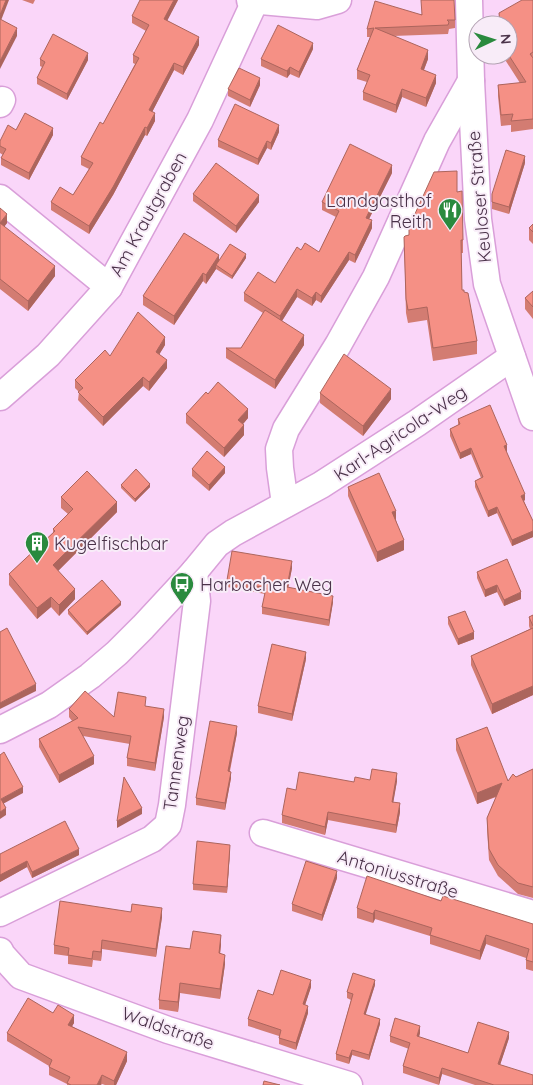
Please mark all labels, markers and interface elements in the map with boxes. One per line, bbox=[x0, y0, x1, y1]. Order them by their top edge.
north arrow bbox=[468, 15, 518, 65]
text: N bbox=[497, 33, 515, 45]
street label: Keuloser Straße bbox=[462, 130, 496, 264]
street label: Am Krautgraben bbox=[104, 148, 192, 280]
place label: Landgasthof Reith bbox=[326, 189, 433, 233]
restaurant icon: Landgasthof Reith bbox=[437, 197, 463, 231]
street label: Karl-Agricola-Weg bbox=[329, 380, 471, 486]
building icon: Kugelfischbar bbox=[24, 530, 50, 564]
place label: Kugelfischbar bbox=[54, 532, 168, 555]
bus stop icon: Harbacher Weg bbox=[169, 571, 195, 605]
place label: Harbacher Weg bbox=[200, 573, 333, 596]
street label: Tannenweg bbox=[158, 714, 194, 812]
street label: Antoniusstraße bbox=[335, 845, 461, 903]
street label: Waldstraße bbox=[119, 1001, 217, 1055]

